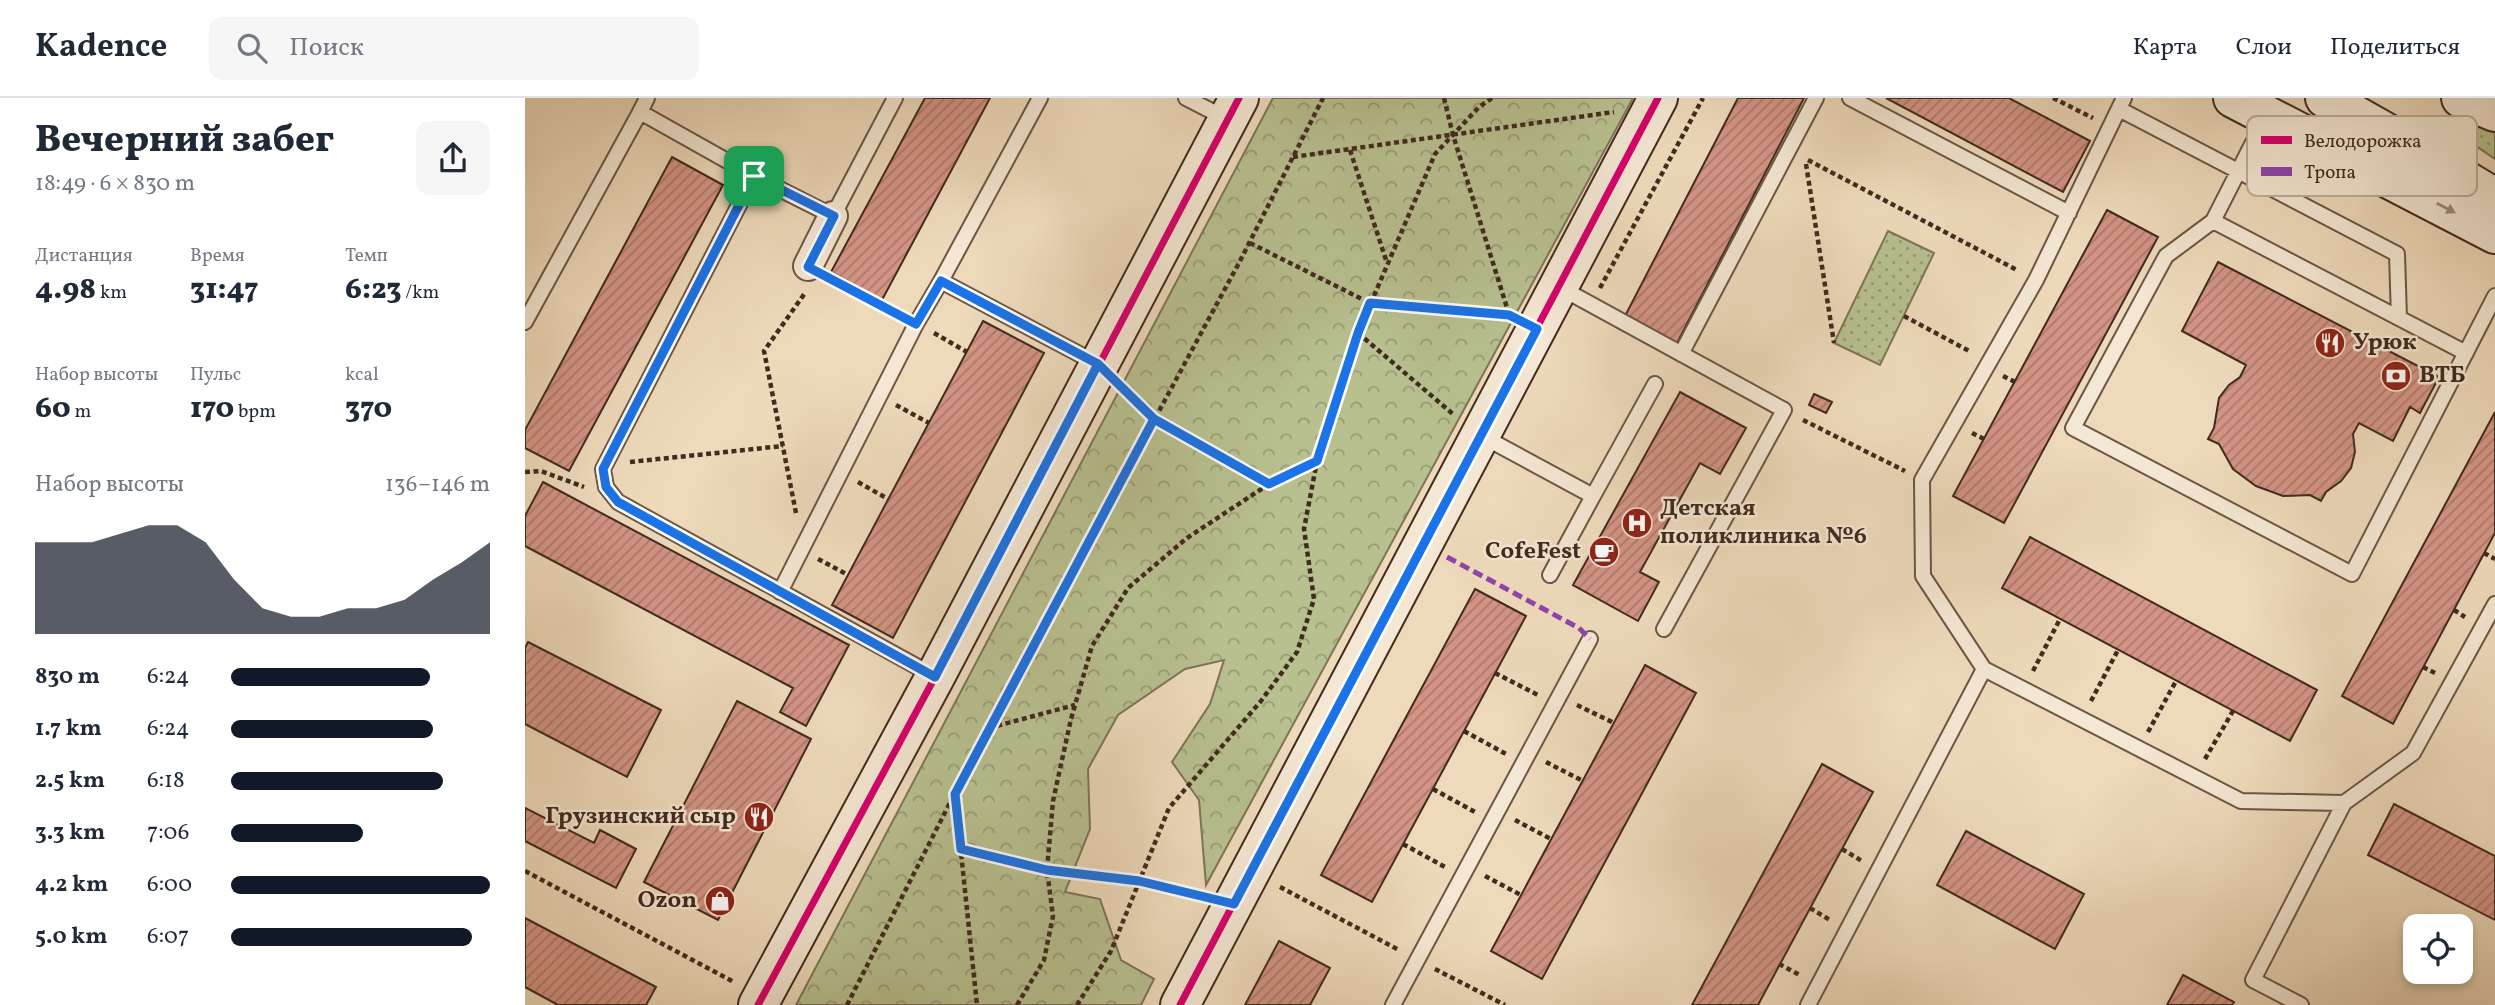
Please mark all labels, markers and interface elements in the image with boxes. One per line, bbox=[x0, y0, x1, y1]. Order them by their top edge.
search box bbox=[209, 17, 699, 80]
text: Kadence bbox=[35, 25, 167, 71]
icon: search bbox=[233, 29, 271, 67]
text: Поиск bbox=[289, 30, 364, 66]
text: Карта bbox=[2133, 31, 2198, 65]
text: Слои bbox=[2236, 31, 2292, 65]
text: Поделиться bbox=[2330, 31, 2460, 65]
text: Вечерний забег bbox=[35, 115, 334, 168]
legend bbox=[2247, 116, 2477, 196]
button: share bbox=[416, 121, 490, 195]
text: Велодорожка bbox=[2304, 129, 2422, 155]
pin bbox=[724, 146, 784, 206]
icon: arrive bbox=[735, 157, 773, 195]
text: Тропа bbox=[2304, 160, 2356, 186]
text: 18:49 · 6 × 830 m bbox=[35, 168, 195, 200]
one-way arrow bbox=[2436, 202, 2456, 214]
text: Дистанция bbox=[35, 243, 133, 269]
text: Время bbox=[190, 243, 245, 269]
text: Темп bbox=[345, 243, 388, 269]
text: 4.98 bbox=[35, 269, 96, 311]
text: 31:47 bbox=[190, 269, 259, 311]
text: 6:23 bbox=[345, 269, 402, 311]
text: km bbox=[96, 280, 127, 306]
text: /km bbox=[402, 280, 439, 306]
restaurant icon: Урюк bbox=[2313, 326, 2347, 360]
place label: Урюк bbox=[2353, 326, 2417, 360]
bank icon: ВТБ bbox=[2379, 359, 2413, 393]
place label: ВТБ bbox=[2419, 359, 2466, 393]
text: Набор высоты bbox=[35, 362, 158, 388]
text: Пульс bbox=[190, 362, 241, 388]
text: kcal bbox=[345, 362, 379, 388]
text: 60 bbox=[35, 388, 71, 430]
text: 170 bbox=[190, 388, 234, 430]
text: 370 bbox=[345, 388, 392, 430]
text: m bbox=[71, 399, 91, 425]
text: bpm bbox=[234, 399, 276, 425]
text: Набор высоты bbox=[35, 469, 184, 501]
text: 136–146 m bbox=[385, 469, 490, 501]
place label: Детская поликлиника №6 bbox=[1660, 492, 1867, 554]
hospital icon: Детская поликлиника №6 bbox=[1620, 506, 1654, 540]
place label: CofeFest bbox=[1485, 535, 1581, 569]
cafe icon: CofeFest bbox=[1587, 535, 1621, 569]
text: 830 m bbox=[35, 661, 100, 693]
text: 6:24 bbox=[147, 661, 189, 693]
text: 1.7 km bbox=[35, 713, 102, 745]
text: 6:24 bbox=[147, 713, 189, 745]
text: 2.5 km bbox=[35, 765, 105, 797]
text: 6:18 bbox=[147, 765, 185, 797]
place label: Грузинский сыр bbox=[545, 800, 736, 834]
restaurant icon: Грузинский сыр bbox=[742, 800, 776, 834]
text: 3.3 km bbox=[35, 817, 105, 849]
text: 7:06 bbox=[147, 817, 189, 849]
text: 4.2 km bbox=[35, 869, 108, 901]
text: 6:00 bbox=[147, 869, 192, 901]
place label: Ozon bbox=[637, 884, 697, 918]
shop icon: Ozon bbox=[703, 884, 737, 918]
map controls bbox=[2403, 914, 2473, 984]
button: locate bbox=[2403, 914, 2473, 984]
text: 5.0 km bbox=[35, 921, 108, 953]
text: 6:07 bbox=[147, 921, 189, 953]

